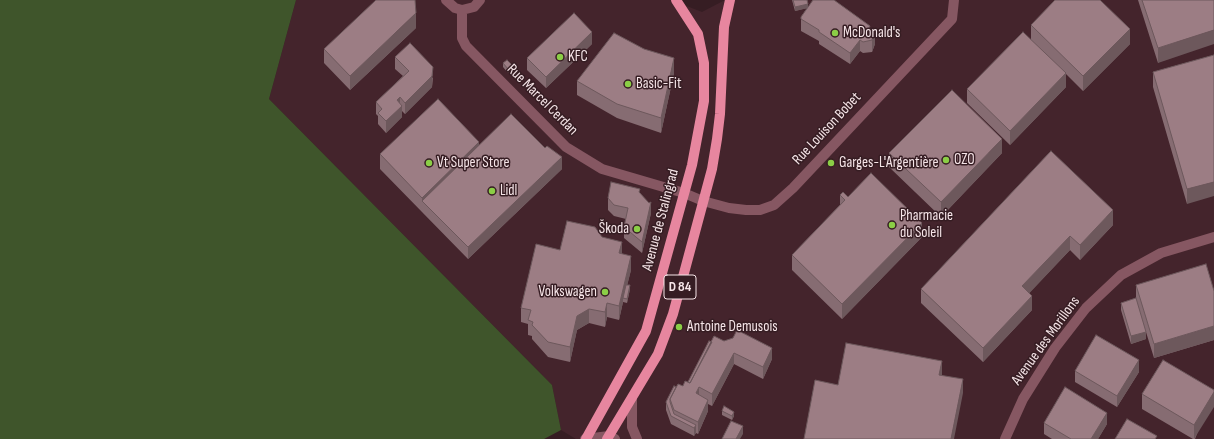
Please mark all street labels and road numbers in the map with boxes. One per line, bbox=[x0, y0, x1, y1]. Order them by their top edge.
street label: Rue Marcel Cerdan bbox=[503, 61, 581, 139]
street label: Rue Louison Bobet bbox=[789, 89, 865, 169]
street label: Avenue de Stalingrad bbox=[639, 167, 683, 273]
road number: D 84 bbox=[664, 275, 696, 299]
street label: Avenue des Morillons bbox=[1008, 293, 1084, 389]

